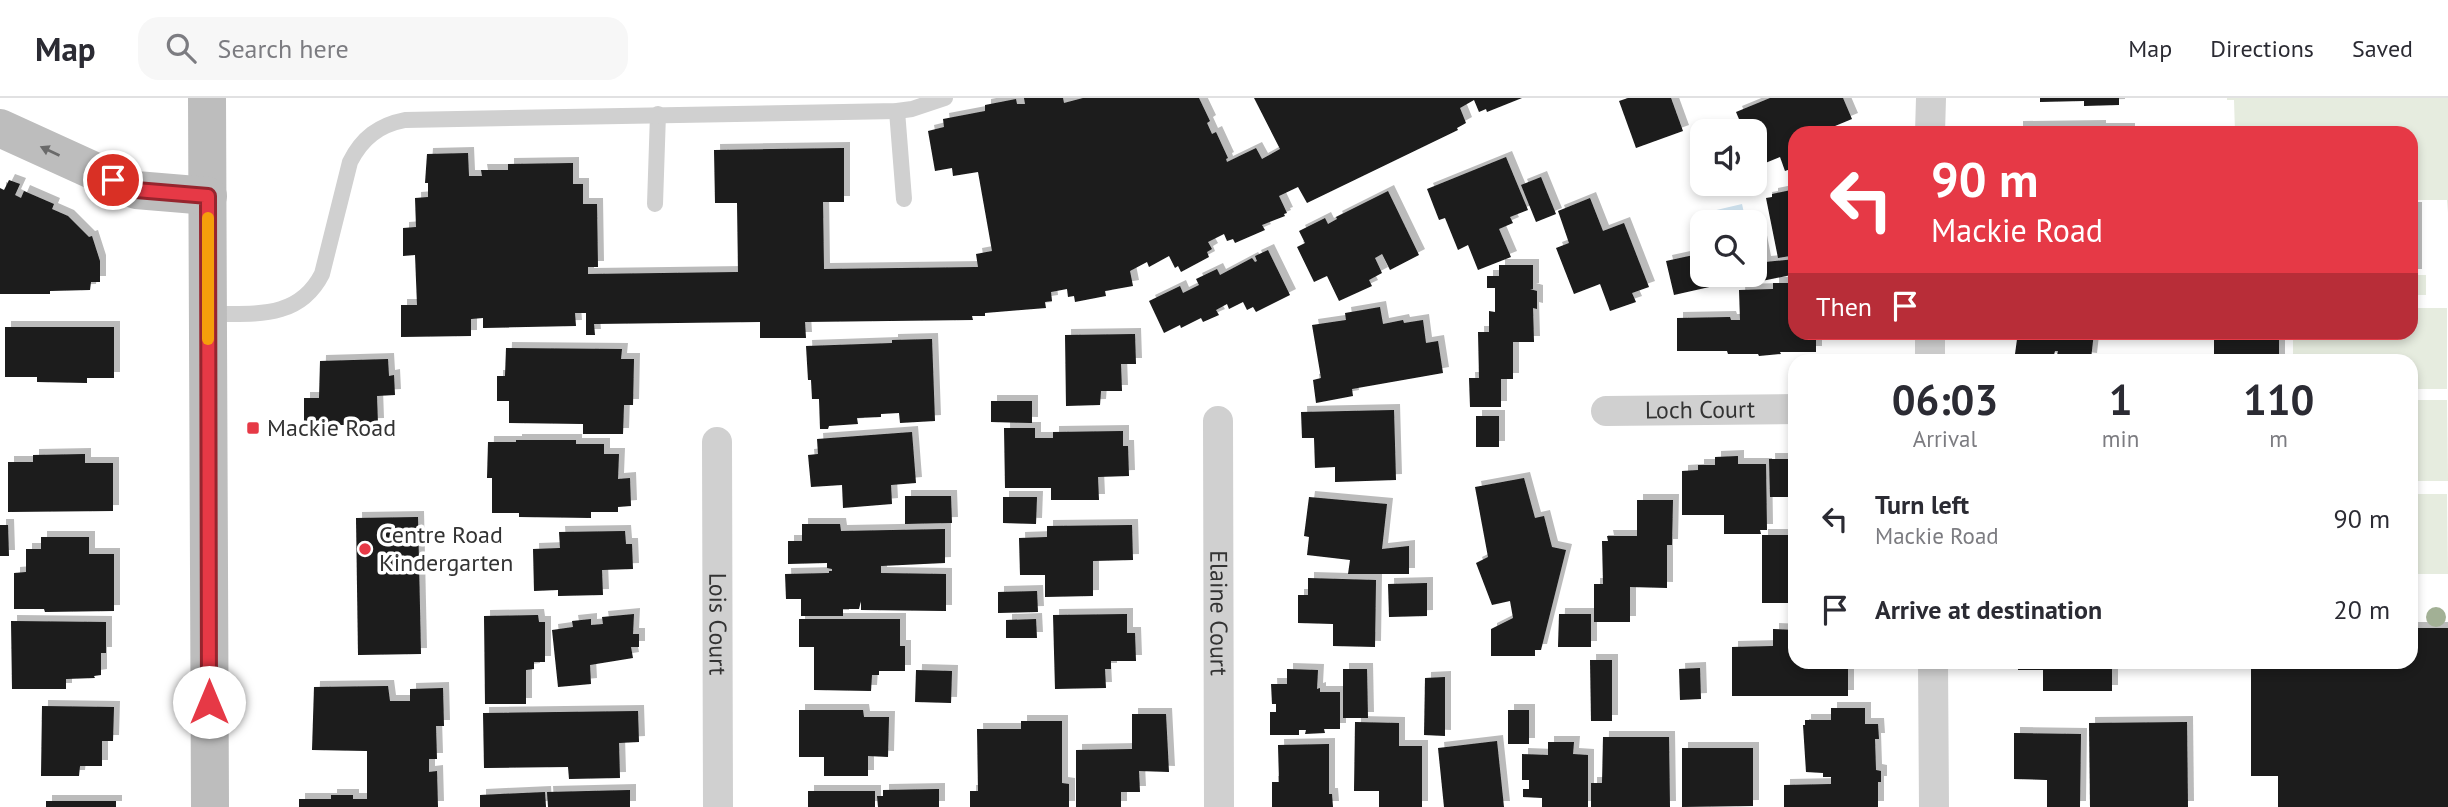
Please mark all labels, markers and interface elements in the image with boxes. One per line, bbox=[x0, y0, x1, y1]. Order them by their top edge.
search box bbox=[138, 17, 628, 80]
text: Map bbox=[35, 27, 96, 70]
icon: search bbox=[162, 29, 200, 67]
text: Search here bbox=[218, 32, 349, 65]
text: Map bbox=[2128, 33, 2172, 64]
text: Directions bbox=[2210, 33, 2314, 64]
text: Saved bbox=[2352, 33, 2413, 64]
map controls bbox=[1690, 119, 1767, 287]
button: sound bbox=[1690, 119, 1767, 196]
one-way arrow bbox=[40, 145, 60, 157]
text: 90 m bbox=[1931, 147, 2038, 211]
pin bbox=[83, 150, 143, 210]
icon: left bbox=[1816, 154, 1907, 245]
icon: arrive bbox=[94, 161, 132, 199]
text: Mackie Road bbox=[1931, 209, 2103, 251]
button: search bbox=[1690, 210, 1767, 287]
icon: arrive bbox=[1886, 287, 1924, 325]
text: Then bbox=[1816, 290, 1872, 323]
text: 06:03 bbox=[1892, 372, 1998, 427]
text: 1 bbox=[2109, 372, 2132, 427]
text: 110 bbox=[2243, 372, 2314, 427]
street label: Loch Court bbox=[1645, 393, 1755, 426]
place label: Mackie Road bbox=[267, 412, 396, 443]
marker: Mackie Road bbox=[245, 420, 261, 436]
text: Arrival bbox=[1913, 424, 1977, 453]
text: min bbox=[2102, 424, 2139, 453]
text: m bbox=[2269, 424, 2288, 453]
text: Turn left bbox=[1875, 488, 1969, 521]
icon: left bbox=[1816, 500, 1854, 538]
text: 90 m bbox=[2334, 502, 2390, 535]
place label: Centre Road Kindergarten bbox=[379, 519, 513, 578]
text: Mackie Road bbox=[1875, 521, 1999, 550]
marker: Centre Road Kindergarten bbox=[357, 541, 373, 557]
street label: Elaine Court bbox=[1203, 550, 1235, 676]
street label: Lois Court bbox=[702, 573, 734, 675]
icon: arrive bbox=[1816, 591, 1854, 629]
text: Arrive at destination bbox=[1875, 593, 2102, 626]
text: 20 m bbox=[2334, 593, 2390, 626]
position arrow bbox=[172, 665, 246, 739]

